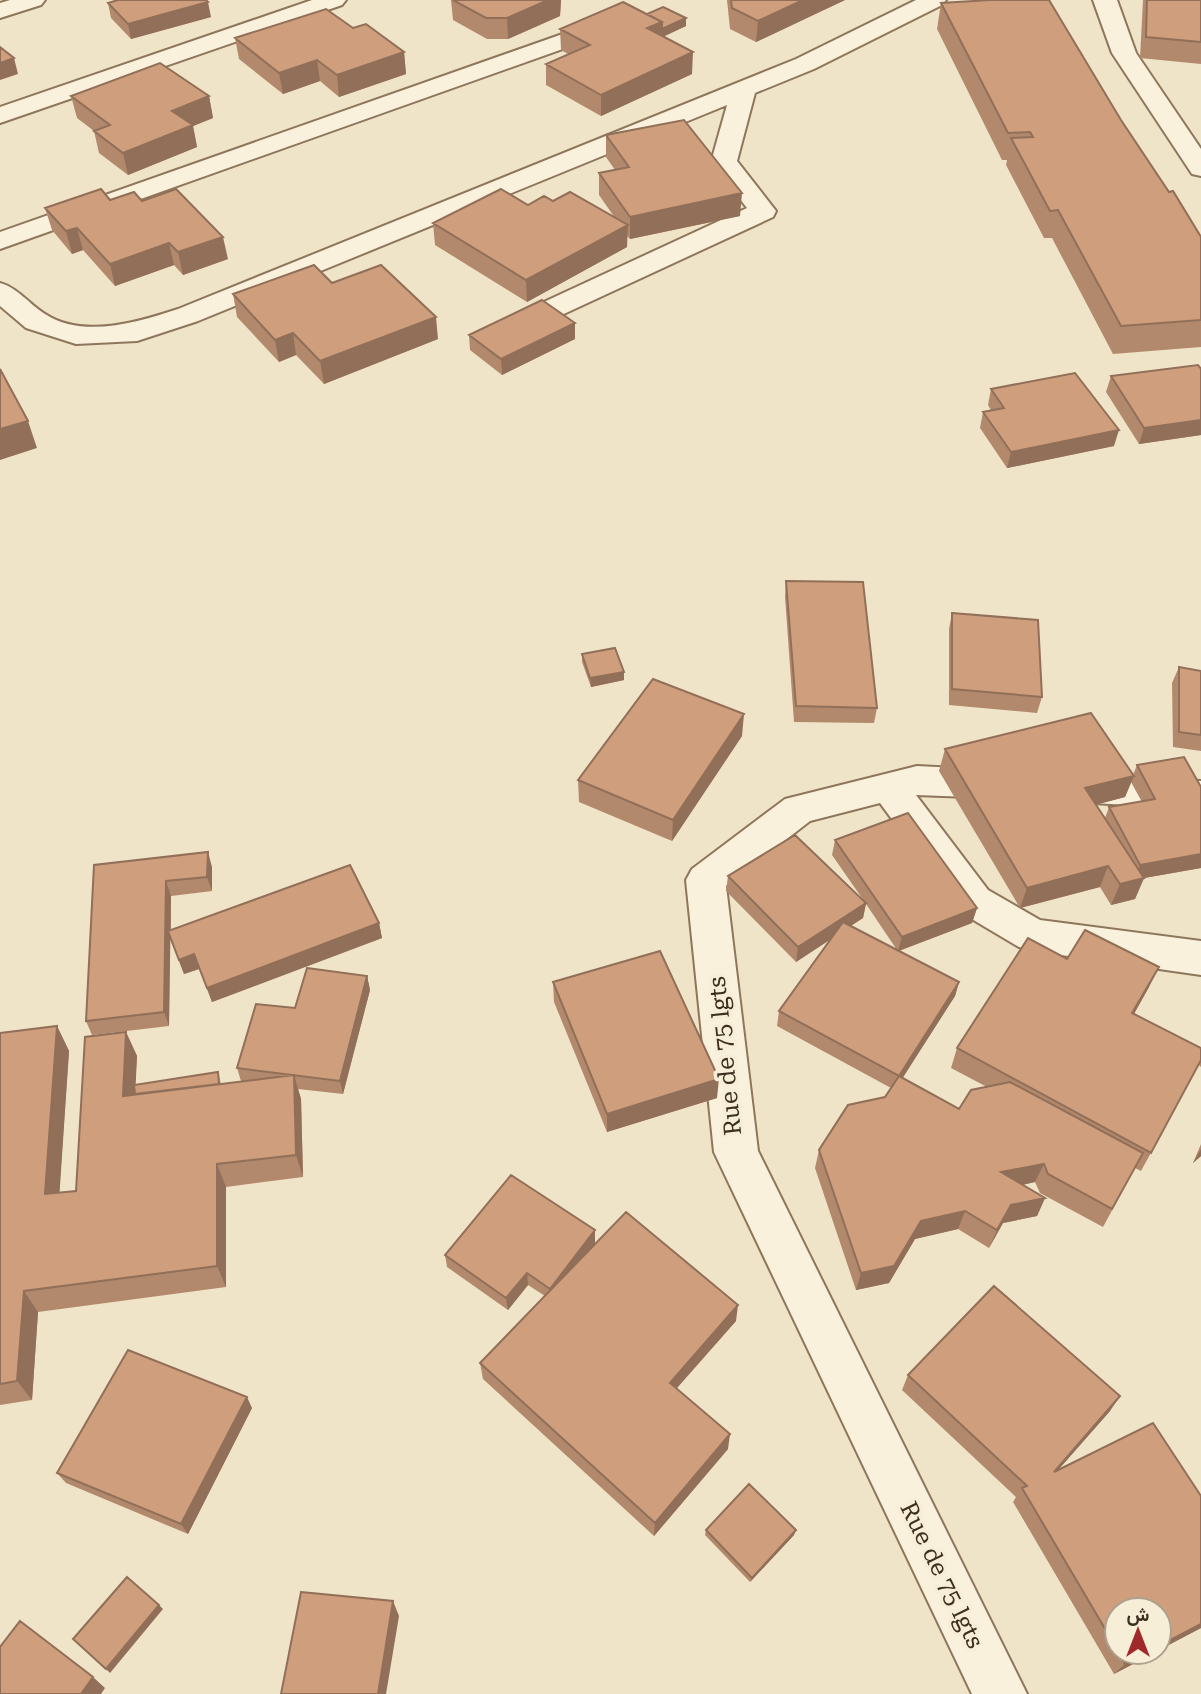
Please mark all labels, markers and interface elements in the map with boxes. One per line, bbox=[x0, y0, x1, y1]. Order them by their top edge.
street label: Rue de 75 lgts bbox=[703, 975, 747, 1137]
street label: Rue de 75 lgts bbox=[894, 1497, 990, 1653]
north arrow bbox=[1103, 1596, 1173, 1666]
text: ش bbox=[1127, 1603, 1150, 1626]

